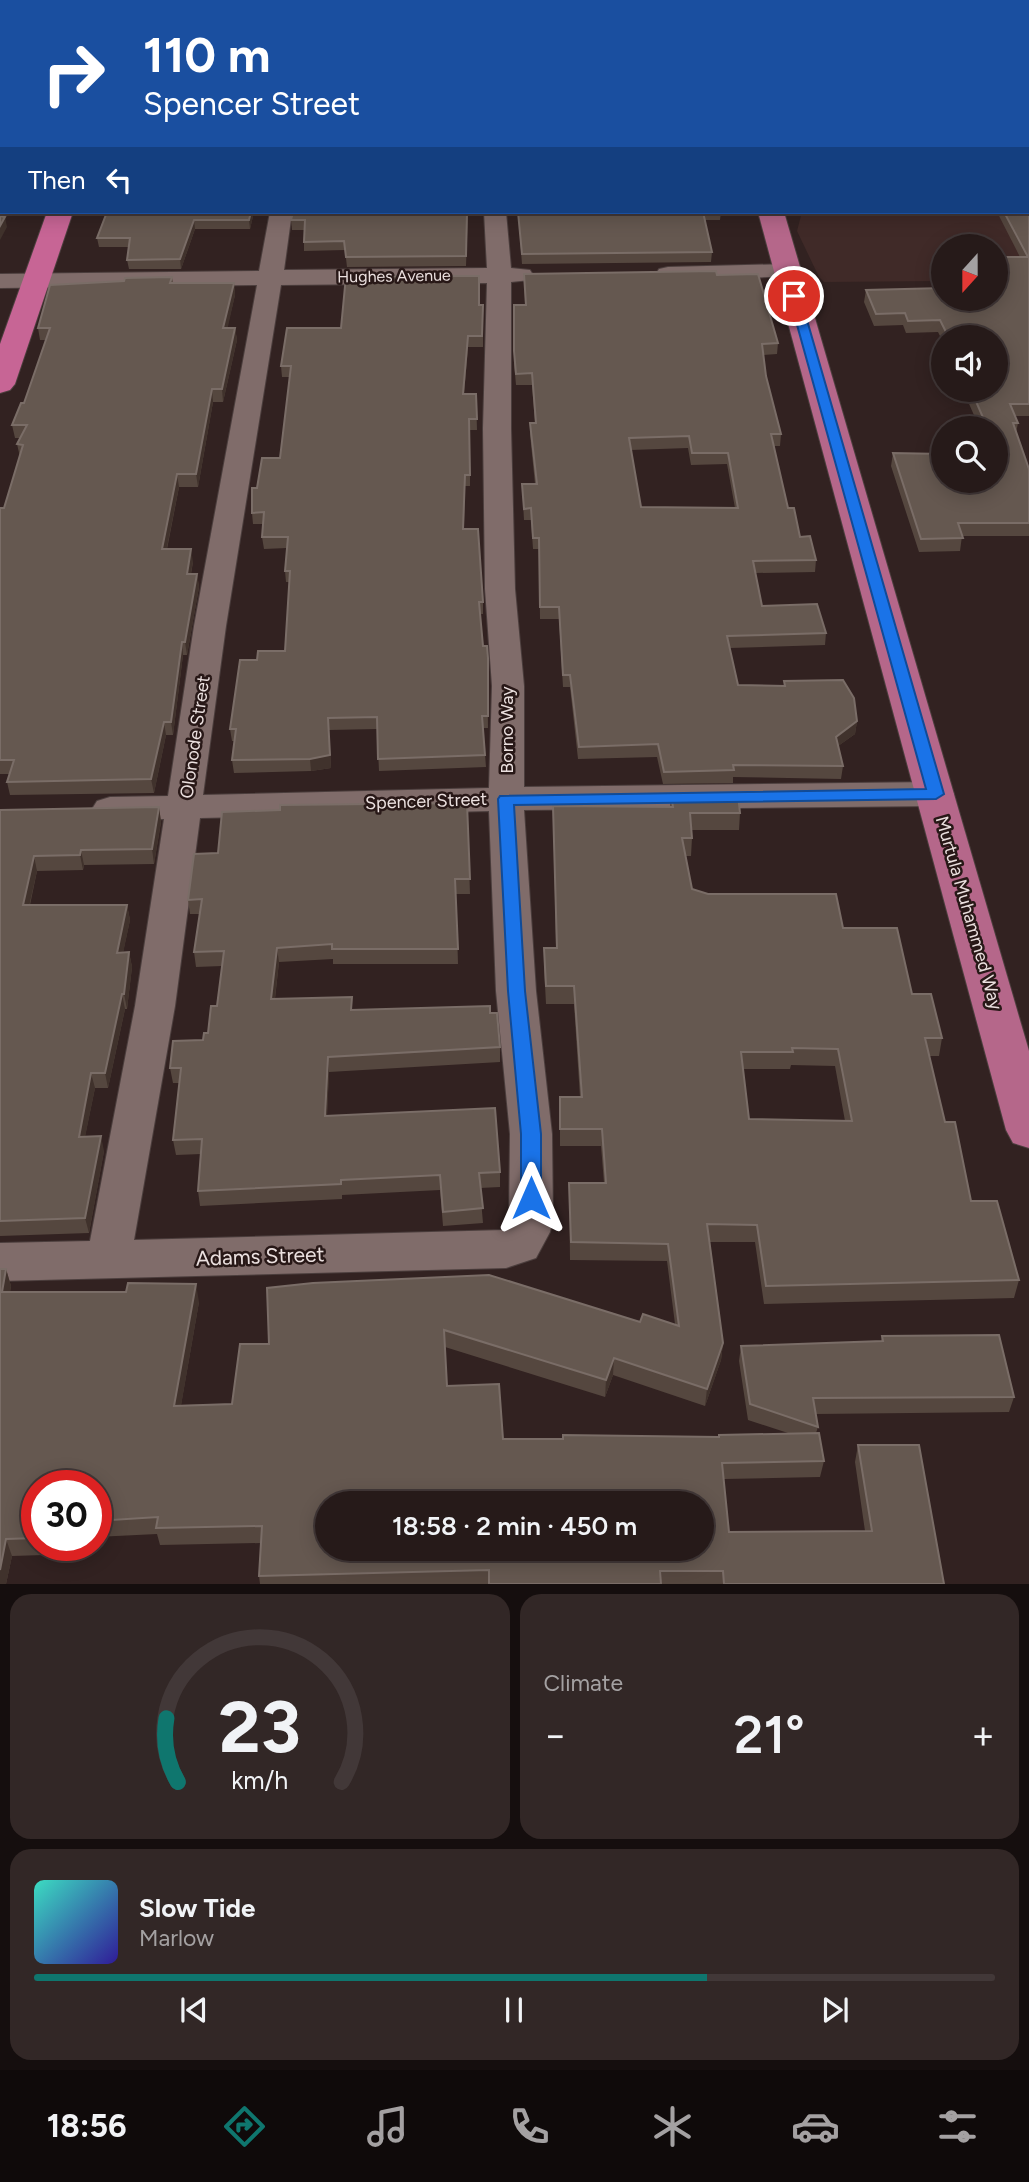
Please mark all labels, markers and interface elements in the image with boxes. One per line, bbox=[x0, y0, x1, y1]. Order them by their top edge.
text: 110 m bbox=[143, 25, 271, 84]
icon: right bbox=[28, 28, 119, 119]
text: Spencer Street bbox=[143, 85, 360, 123]
icon: left bbox=[100, 161, 138, 199]
text: Then bbox=[28, 164, 86, 196]
north arrow bbox=[931, 234, 1008, 312]
map controls bbox=[931, 234, 1008, 493]
street label: Hughes Avenue bbox=[337, 266, 451, 286]
pin bbox=[764, 266, 824, 326]
icon: arrive bbox=[775, 277, 813, 315]
button: sound bbox=[931, 325, 1008, 402]
button: search bbox=[931, 416, 1008, 493]
street label: Olonode Street bbox=[175, 674, 215, 800]
street label: Borno Way bbox=[496, 686, 518, 774]
street label: Spencer Street bbox=[365, 788, 488, 814]
street label: Murtula Muhammed Way bbox=[931, 813, 1007, 1013]
position arrow bbox=[494, 1161, 568, 1235]
street label: Adams Street bbox=[195, 1241, 325, 1271]
speed limit sign: 30 bbox=[21, 1470, 112, 1561]
text: 18:58 · 2 min · 450 m bbox=[392, 1510, 637, 1542]
text: Climate bbox=[544, 1669, 623, 1697]
text: 23 bbox=[218, 1684, 301, 1771]
text: 21° bbox=[734, 1704, 805, 1766]
text: − bbox=[544, 1712, 567, 1758]
text: + bbox=[971, 1712, 995, 1758]
text: km/h bbox=[231, 1765, 288, 1795]
text: Slow Tide bbox=[139, 1892, 255, 1924]
text: Marlow bbox=[139, 1924, 214, 1952]
icon: previous bbox=[175, 1991, 213, 2029]
icon: pause bbox=[495, 1991, 533, 2029]
icon: next bbox=[816, 1991, 854, 2029]
icon: directions bbox=[220, 2102, 269, 2151]
icon: music bbox=[363, 2102, 412, 2151]
icon: phone bbox=[505, 2102, 554, 2151]
icon: climate bbox=[648, 2102, 697, 2151]
icon: car bbox=[791, 2102, 840, 2151]
icon: filters bbox=[933, 2102, 982, 2151]
text: 18:56 bbox=[47, 2107, 127, 2145]

